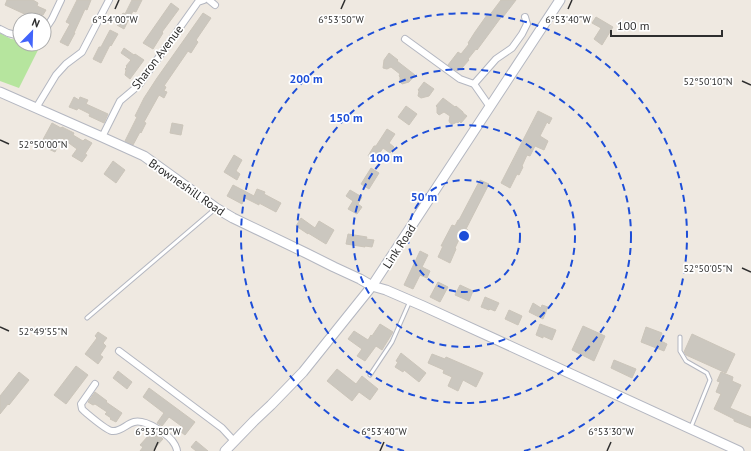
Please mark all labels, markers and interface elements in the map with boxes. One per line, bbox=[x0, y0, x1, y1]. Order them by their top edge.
north arrow bbox=[12, 12, 52, 52]
scale bar bbox=[611, 12, 722, 38]
text: 6°54'00"W bbox=[92, 13, 139, 26]
text: 6°53'50"W bbox=[318, 13, 365, 26]
text: 6°53'40"W bbox=[545, 13, 592, 26]
text: N bbox=[30, 15, 42, 31]
text: 100 m bbox=[617, 18, 650, 33]
street label: Sharon Avenue bbox=[128, 22, 186, 92]
text: 200 m bbox=[289, 71, 323, 86]
text: 52°50'10"N bbox=[683, 75, 733, 88]
text: 150 m bbox=[329, 110, 363, 125]
text: 52°50'00"N bbox=[18, 138, 68, 151]
text: 100 m bbox=[369, 150, 403, 165]
street label: Browneshill Road bbox=[146, 155, 228, 219]
text: 50 m bbox=[411, 189, 437, 204]
street label: Link Road bbox=[379, 221, 419, 271]
centre of rings bbox=[457, 229, 471, 243]
text: 52°50'05"N bbox=[683, 262, 733, 275]
text: 52°49'55"N bbox=[18, 325, 68, 338]
text: 6°53'50"W bbox=[135, 425, 182, 438]
text: 6°53'40"W bbox=[361, 425, 408, 438]
text: 6°53'30"W bbox=[588, 425, 635, 438]

